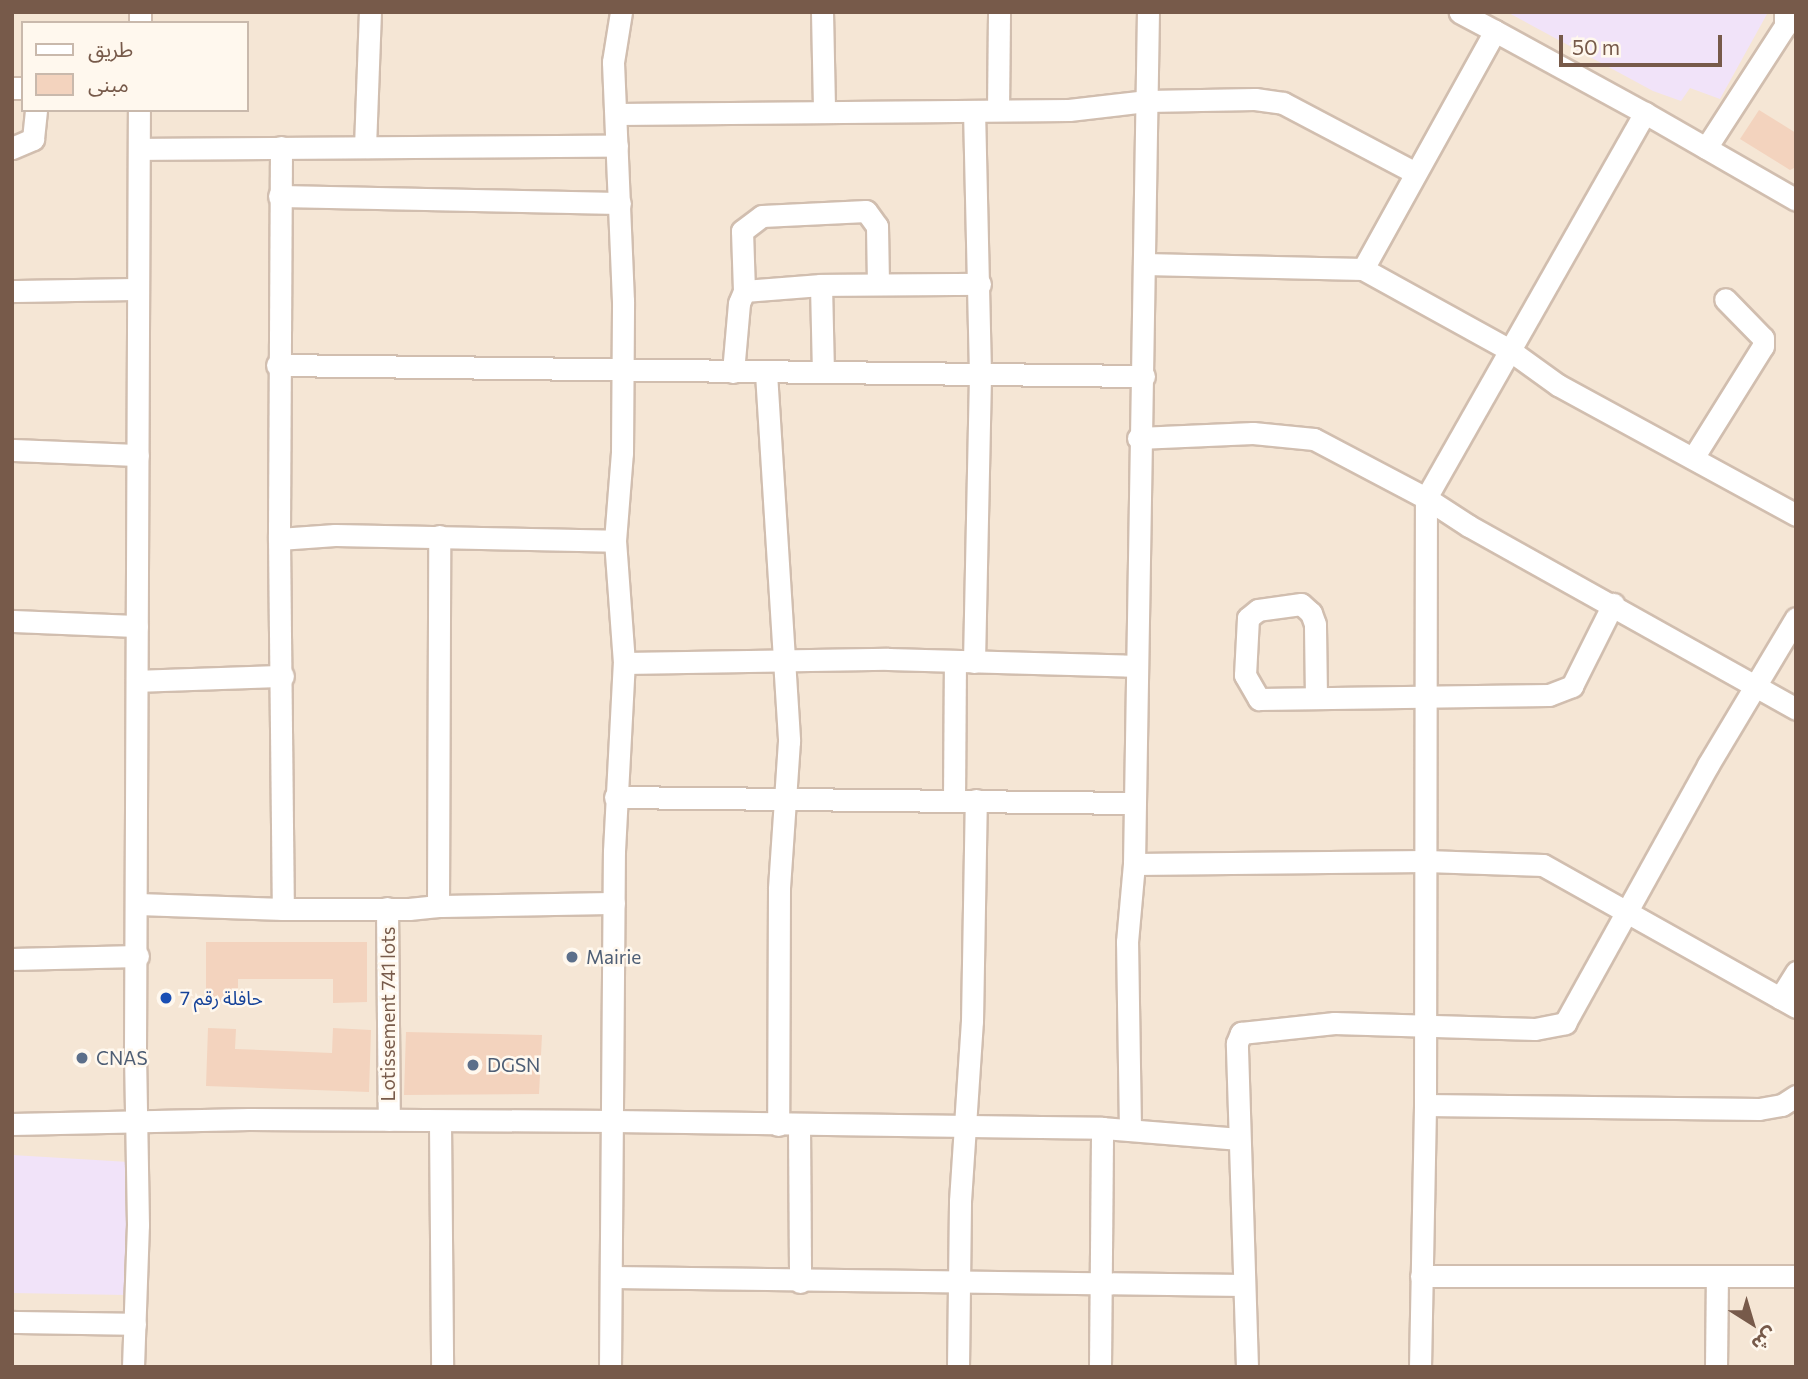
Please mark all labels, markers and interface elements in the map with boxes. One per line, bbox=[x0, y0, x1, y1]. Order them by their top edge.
legend bbox=[21, 21, 248, 112]
scale bar bbox=[1563, 21, 1726, 65]
text: 50 m bbox=[1572, 34, 1620, 59]
text: طريق bbox=[88, 36, 133, 61]
text: مبنى bbox=[88, 71, 129, 96]
street label: Lotissement 741 lots bbox=[377, 927, 399, 1101]
place label: Mairie bbox=[586, 946, 641, 968]
marker: Mairie bbox=[564, 949, 580, 965]
place label: حافلة رقم 7 bbox=[180, 987, 263, 1009]
marker: حافلة رقم 7 bbox=[158, 990, 174, 1006]
place label: CNAS bbox=[96, 1047, 148, 1069]
marker: CNAS bbox=[74, 1050, 90, 1066]
place label: DGSN bbox=[487, 1054, 540, 1076]
marker: DGSN bbox=[465, 1057, 481, 1073]
north arrow bbox=[1717, 1288, 1787, 1358]
text: ش bbox=[1748, 1323, 1782, 1357]

